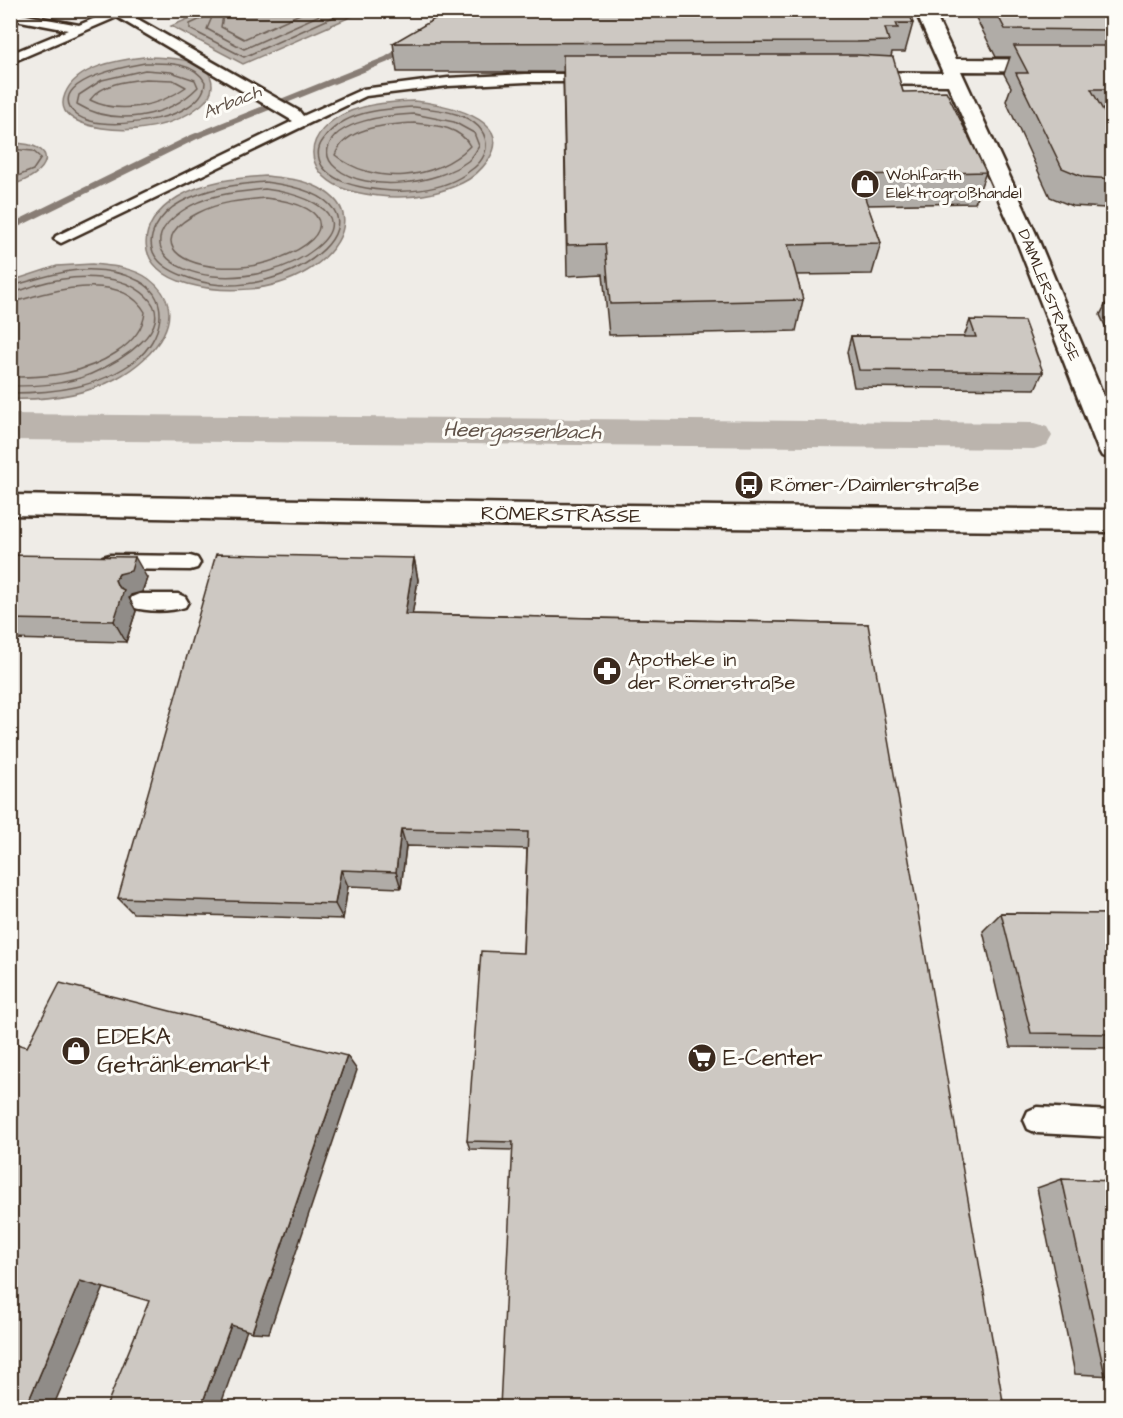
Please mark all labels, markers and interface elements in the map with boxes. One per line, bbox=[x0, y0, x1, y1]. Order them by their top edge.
water label: Arbach bbox=[199, 79, 266, 125]
place label: Wohlfarth Elektrogroßhandel bbox=[886, 164, 1022, 205]
shop icon: Wohlfarth Elektrogroßhandel bbox=[849, 168, 881, 200]
street label: DAIMLERSTRASSE bbox=[1013, 226, 1086, 365]
water label: Heergassenbach bbox=[443, 415, 603, 448]
bus stop icon: Römer-/Daimlerstraße bbox=[733, 469, 765, 501]
place label: Römer-/Daimlerstraße bbox=[770, 471, 980, 499]
street label: RÖMERSTRASSE bbox=[481, 500, 642, 530]
place label: Apotheke in der Römerstraße bbox=[628, 646, 796, 697]
pharmacy icon: Apotheke in der Römerstraße bbox=[591, 655, 623, 687]
place label: EDEKA Getränkemarkt bbox=[97, 1020, 270, 1082]
shop icon: EDEKA Getränkemarkt bbox=[60, 1035, 92, 1067]
place label: E-Center bbox=[723, 1041, 823, 1075]
supermarket icon: E-Center bbox=[686, 1042, 718, 1074]

